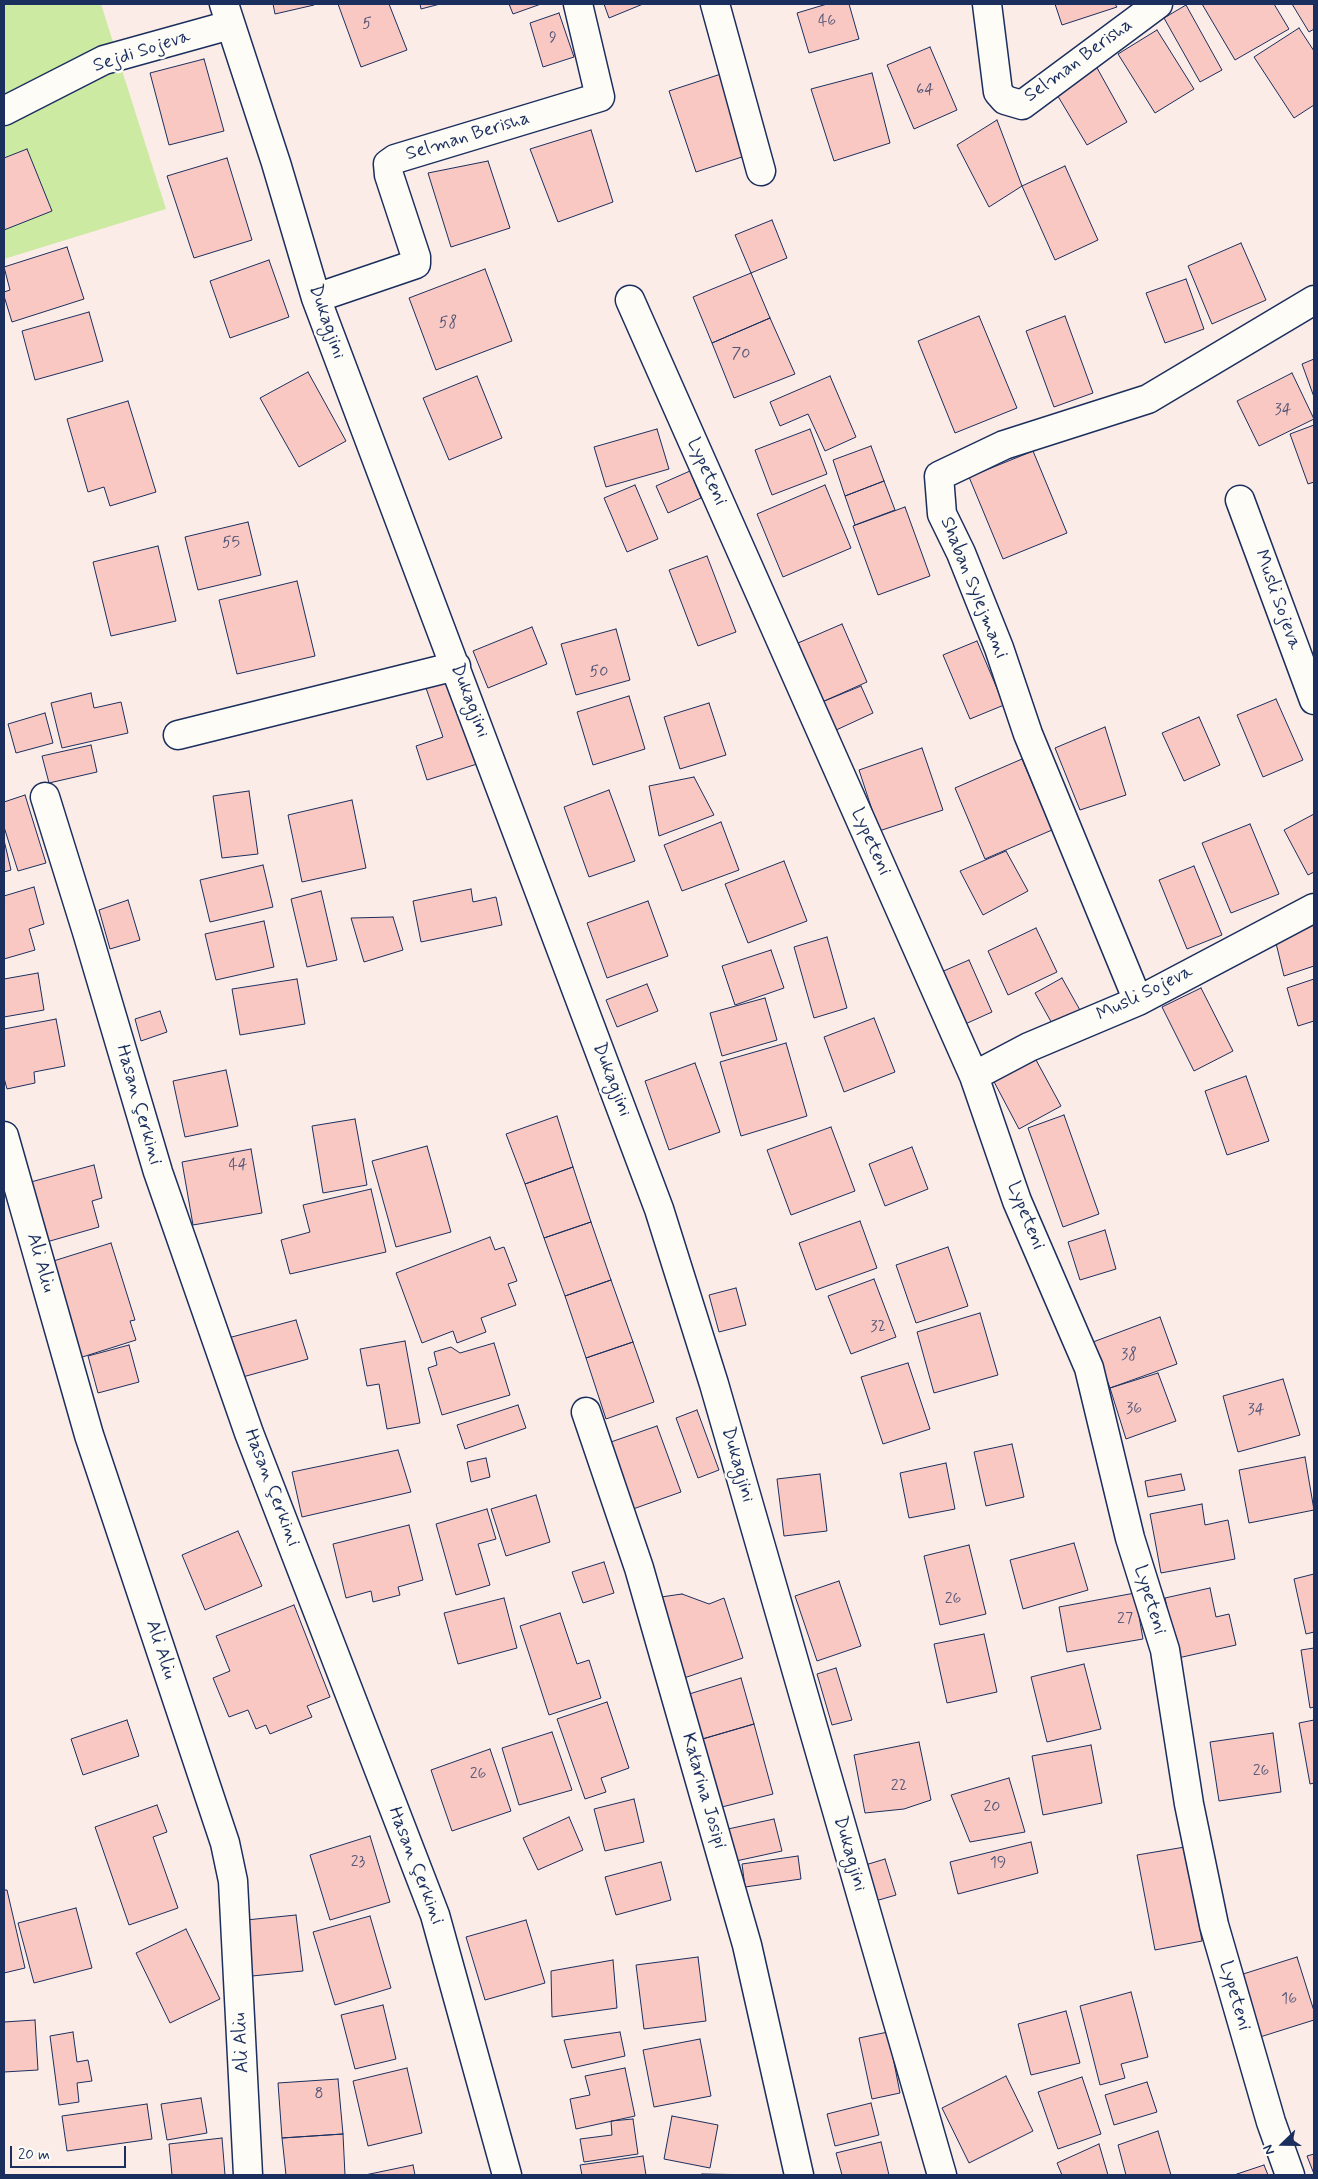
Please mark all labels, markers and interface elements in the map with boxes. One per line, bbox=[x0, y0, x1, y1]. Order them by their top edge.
house number: 46 bbox=[818, 12, 836, 32]
street label: Selman Berisha bbox=[1020, 14, 1138, 108]
house number: 5 bbox=[362, 15, 372, 35]
street label: Sejdi Sojeva bbox=[91, 26, 193, 78]
house number: 9 bbox=[549, 29, 557, 49]
house number: 64 bbox=[916, 81, 934, 101]
street label: Selman Berisha bbox=[403, 107, 533, 167]
street label: Dukagjini bbox=[303, 282, 349, 362]
house number: 58 bbox=[439, 314, 457, 334]
house number: 70 bbox=[732, 345, 750, 365]
house number: 34 bbox=[1275, 401, 1291, 421]
street label: Lypeteni bbox=[681, 435, 731, 509]
street label: Shaban Sylejmani bbox=[934, 514, 1012, 662]
house number: 55 bbox=[222, 534, 240, 554]
street label: Musli Sojeva bbox=[1248, 547, 1306, 653]
street label: Dukagjini bbox=[445, 661, 493, 741]
house number: 50 bbox=[590, 663, 608, 683]
street label: Lypeteni bbox=[845, 805, 895, 879]
street label: Musli Sojeva bbox=[1093, 961, 1197, 1027]
street label: Dukagjini bbox=[587, 1040, 635, 1120]
street label: Hasan Çerkini bbox=[110, 1042, 166, 1168]
house number: 44 bbox=[228, 1156, 248, 1176]
street label: Lypeteni bbox=[1001, 1179, 1049, 1253]
street label: Ali Aliu bbox=[21, 1231, 59, 1295]
house number: 32 bbox=[870, 1318, 886, 1338]
house number: 38 bbox=[1121, 1346, 1137, 1366]
house number: 36 bbox=[1126, 1400, 1142, 1420]
house number: 34 bbox=[1248, 1401, 1264, 1421]
street label: Dukagjini bbox=[715, 1425, 759, 1505]
street label: Hasan Çerkini bbox=[238, 1426, 304, 1550]
street label: Lypeteni bbox=[1128, 1562, 1170, 1638]
house number: 26 bbox=[945, 1590, 961, 1610]
house number: 27 bbox=[1117, 1610, 1133, 1630]
street label: Ali Aliu bbox=[140, 1618, 180, 1682]
street label: Katarina Josipi bbox=[676, 1731, 730, 1851]
house number: 26 bbox=[1253, 1762, 1269, 1782]
house number: 26 bbox=[470, 1765, 486, 1785]
house number: 22 bbox=[891, 1777, 907, 1797]
house number: 20 bbox=[984, 1798, 1000, 1818]
street label: Hasan Çerkini bbox=[382, 1804, 448, 1928]
street label: Dukagjini bbox=[827, 1814, 871, 1894]
house number: 23 bbox=[351, 1853, 365, 1873]
house number: 19 bbox=[990, 1854, 1006, 1874]
street label: Lypeteni bbox=[1213, 1958, 1255, 2034]
house number: 16 bbox=[1281, 1990, 1297, 2010]
street label: Ali Aliu bbox=[229, 2012, 255, 2074]
house number: 8 bbox=[314, 2085, 324, 2105]
north arrow bbox=[1258, 2119, 1308, 2169]
scale bar bbox=[12, 2136, 129, 2168]
text: N bbox=[1259, 2142, 1279, 2157]
text: 20 m bbox=[18, 2145, 50, 2165]

